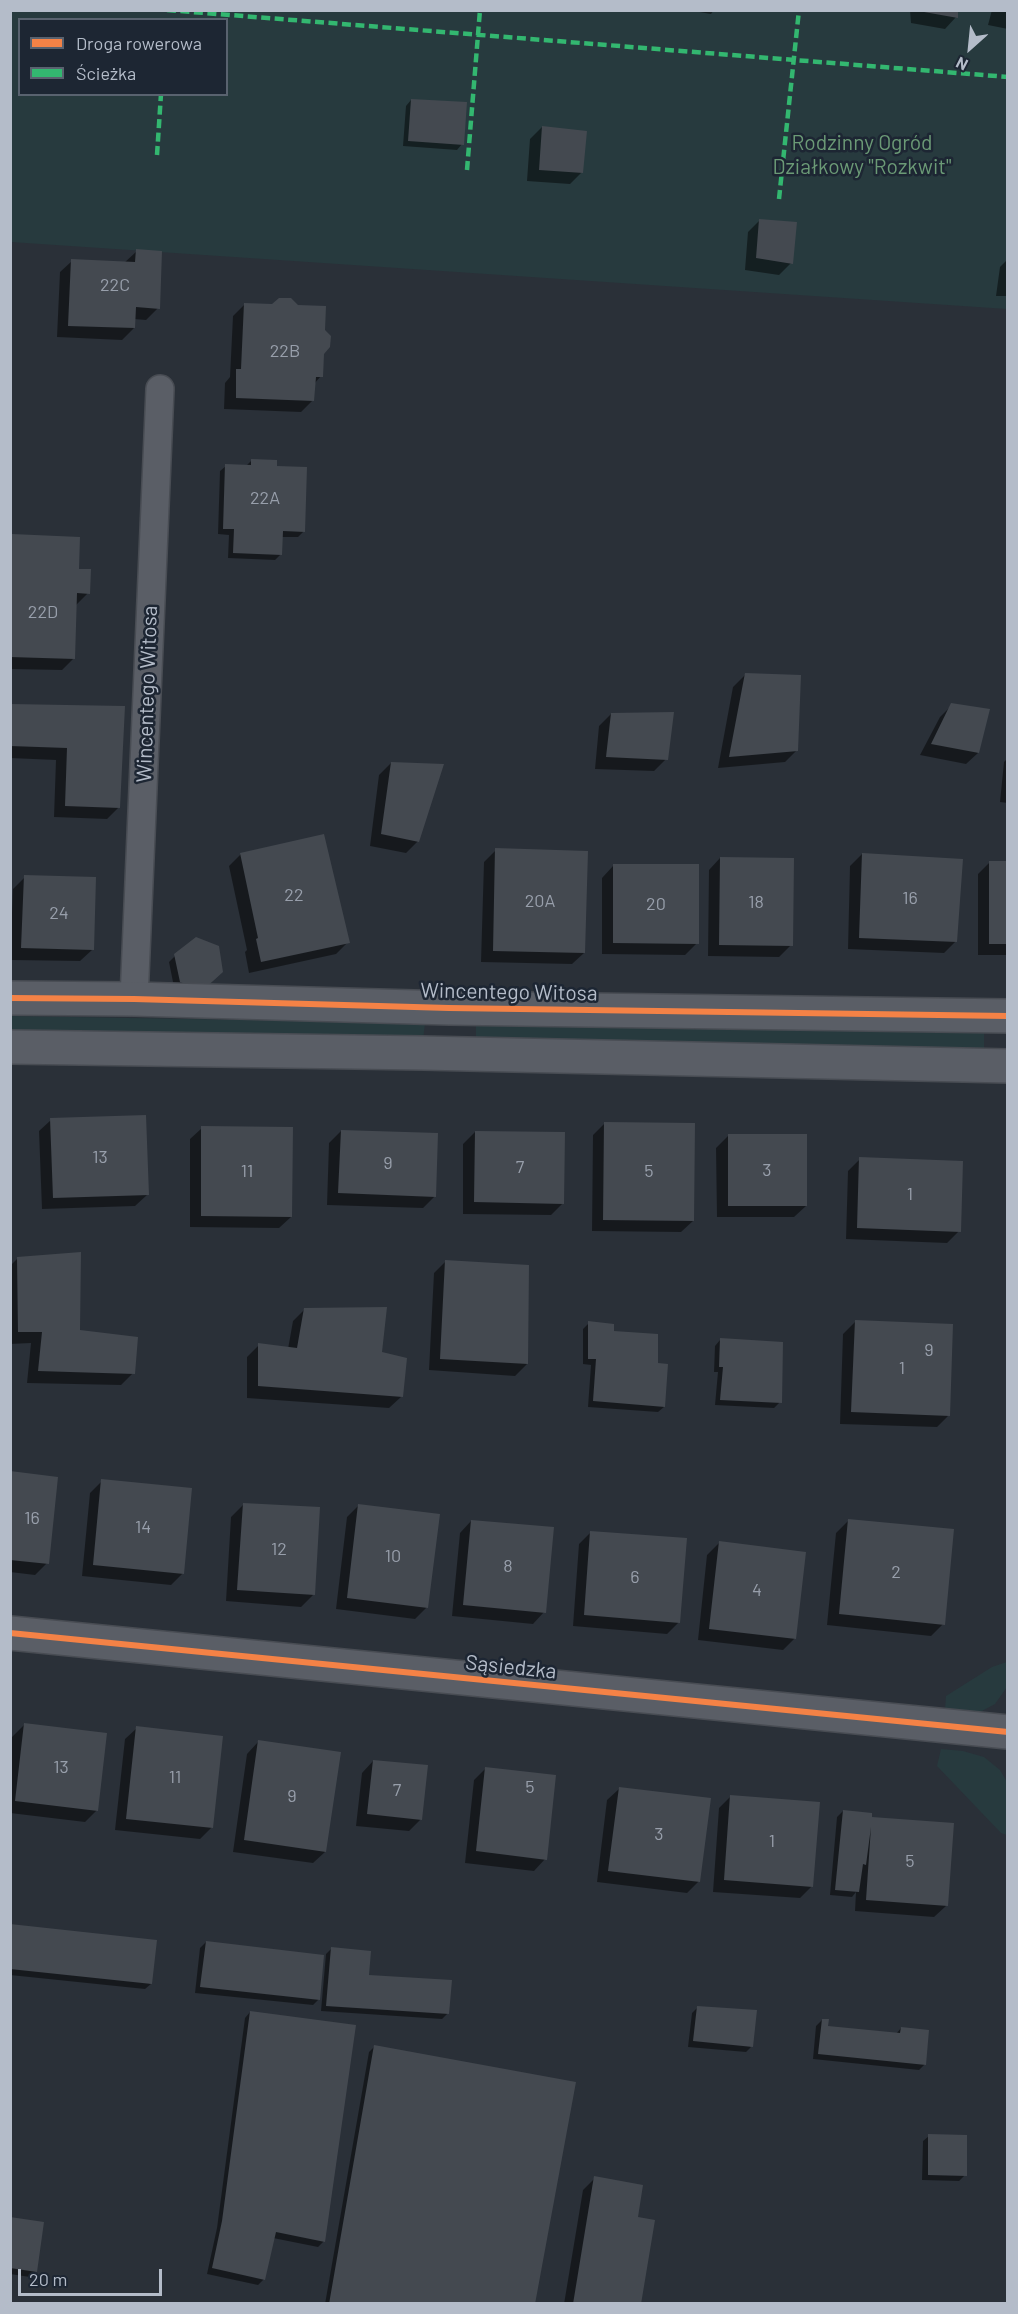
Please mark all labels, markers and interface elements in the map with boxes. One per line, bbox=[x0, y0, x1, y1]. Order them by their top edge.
legend bbox=[18, 18, 228, 96]
north arrow bbox=[940, 18, 1000, 78]
text: Droga rowerowa bbox=[76, 32, 202, 54]
text: N bbox=[953, 54, 971, 75]
text: Ścieżka bbox=[76, 62, 136, 84]
park label: Rodzinny Ogród Działkowy "Rozkwit" bbox=[772, 130, 952, 180]
house number: 22C bbox=[100, 274, 130, 296]
house number: 22B bbox=[270, 340, 300, 362]
house number: 22A bbox=[250, 487, 280, 509]
house number: 22D bbox=[28, 601, 58, 623]
street label: Wincentego Witosa bbox=[131, 605, 163, 783]
house number: 22 bbox=[284, 884, 304, 906]
house number: 16 bbox=[902, 887, 918, 909]
house number: 20A bbox=[525, 890, 555, 912]
house number: 18 bbox=[748, 891, 764, 913]
house number: 20 bbox=[646, 893, 666, 915]
house number: 24 bbox=[49, 902, 69, 924]
street label: Wincentego Witosa bbox=[420, 978, 598, 1006]
house number: 13 bbox=[92, 1146, 108, 1168]
house number: 9 bbox=[383, 1152, 393, 1174]
house number: 7 bbox=[516, 1156, 524, 1178]
house number: 3 bbox=[762, 1159, 772, 1181]
house number: 11 bbox=[241, 1160, 253, 1182]
house number: 5 bbox=[644, 1160, 654, 1182]
house number: 1 bbox=[907, 1183, 913, 1205]
house number: 9 bbox=[924, 1339, 934, 1361]
house number: 1 bbox=[899, 1357, 905, 1379]
house number: 16 bbox=[24, 1507, 40, 1529]
house number: 14 bbox=[135, 1516, 151, 1538]
house number: 12 bbox=[271, 1538, 287, 1560]
house number: 10 bbox=[385, 1545, 401, 1567]
house number: 8 bbox=[503, 1555, 513, 1577]
house number: 2 bbox=[891, 1561, 901, 1583]
house number: 6 bbox=[630, 1566, 640, 1588]
house number: 4 bbox=[752, 1579, 762, 1601]
street label: Sąsiedzka bbox=[464, 1650, 558, 1684]
house number: 13 bbox=[53, 1756, 69, 1778]
house number: 11 bbox=[169, 1766, 181, 1788]
house number: 5 bbox=[525, 1776, 535, 1798]
house number: 7 bbox=[393, 1779, 401, 1801]
house number: 9 bbox=[287, 1785, 297, 1807]
house number: 3 bbox=[654, 1823, 664, 1845]
house number: 1 bbox=[769, 1830, 775, 1852]
house number: 5 bbox=[905, 1850, 915, 1872]
scale bar bbox=[21, 2257, 165, 2295]
text: 20 m bbox=[29, 2268, 67, 2290]

